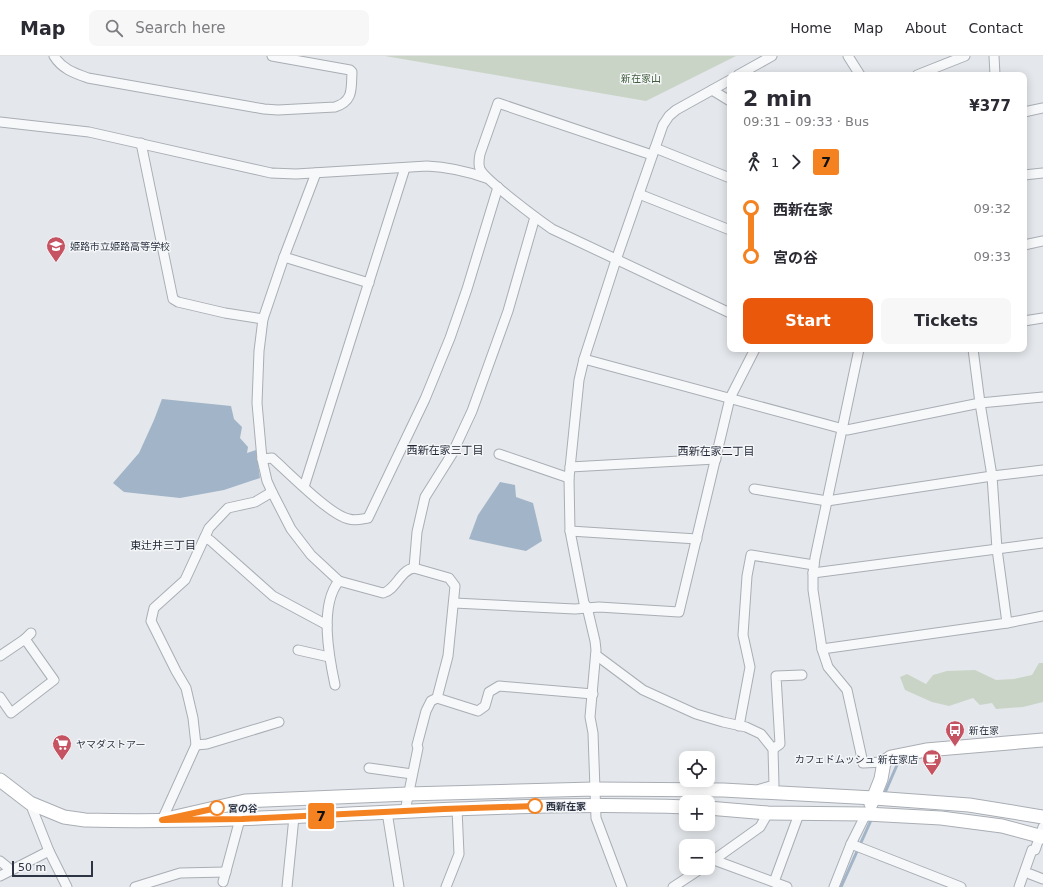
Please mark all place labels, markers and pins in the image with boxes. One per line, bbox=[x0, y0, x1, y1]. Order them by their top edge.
school or university icon: 姫路市立姫路高等学校 bbox=[45, 235, 67, 263]
place label: 姫路市立姫路高等学校 bbox=[70, 241, 170, 252]
bus stop icon: 新在家 bbox=[944, 719, 966, 747]
place label: 新在家 bbox=[969, 725, 999, 736]
supermarket icon: ヤマダストアー bbox=[51, 733, 73, 761]
place label: ヤマダストアー bbox=[76, 739, 145, 750]
cafe icon: カフェドムッシュ 新在家店 bbox=[921, 748, 943, 776]
place label: カフェドムッシュ 新在家店 bbox=[795, 754, 918, 765]
marker: 西新在家 bbox=[527, 798, 543, 814]
marker: 宮の谷 bbox=[209, 800, 225, 816]
place label: 西新在家 bbox=[546, 801, 586, 812]
place label: 宮の谷 bbox=[228, 803, 258, 814]

